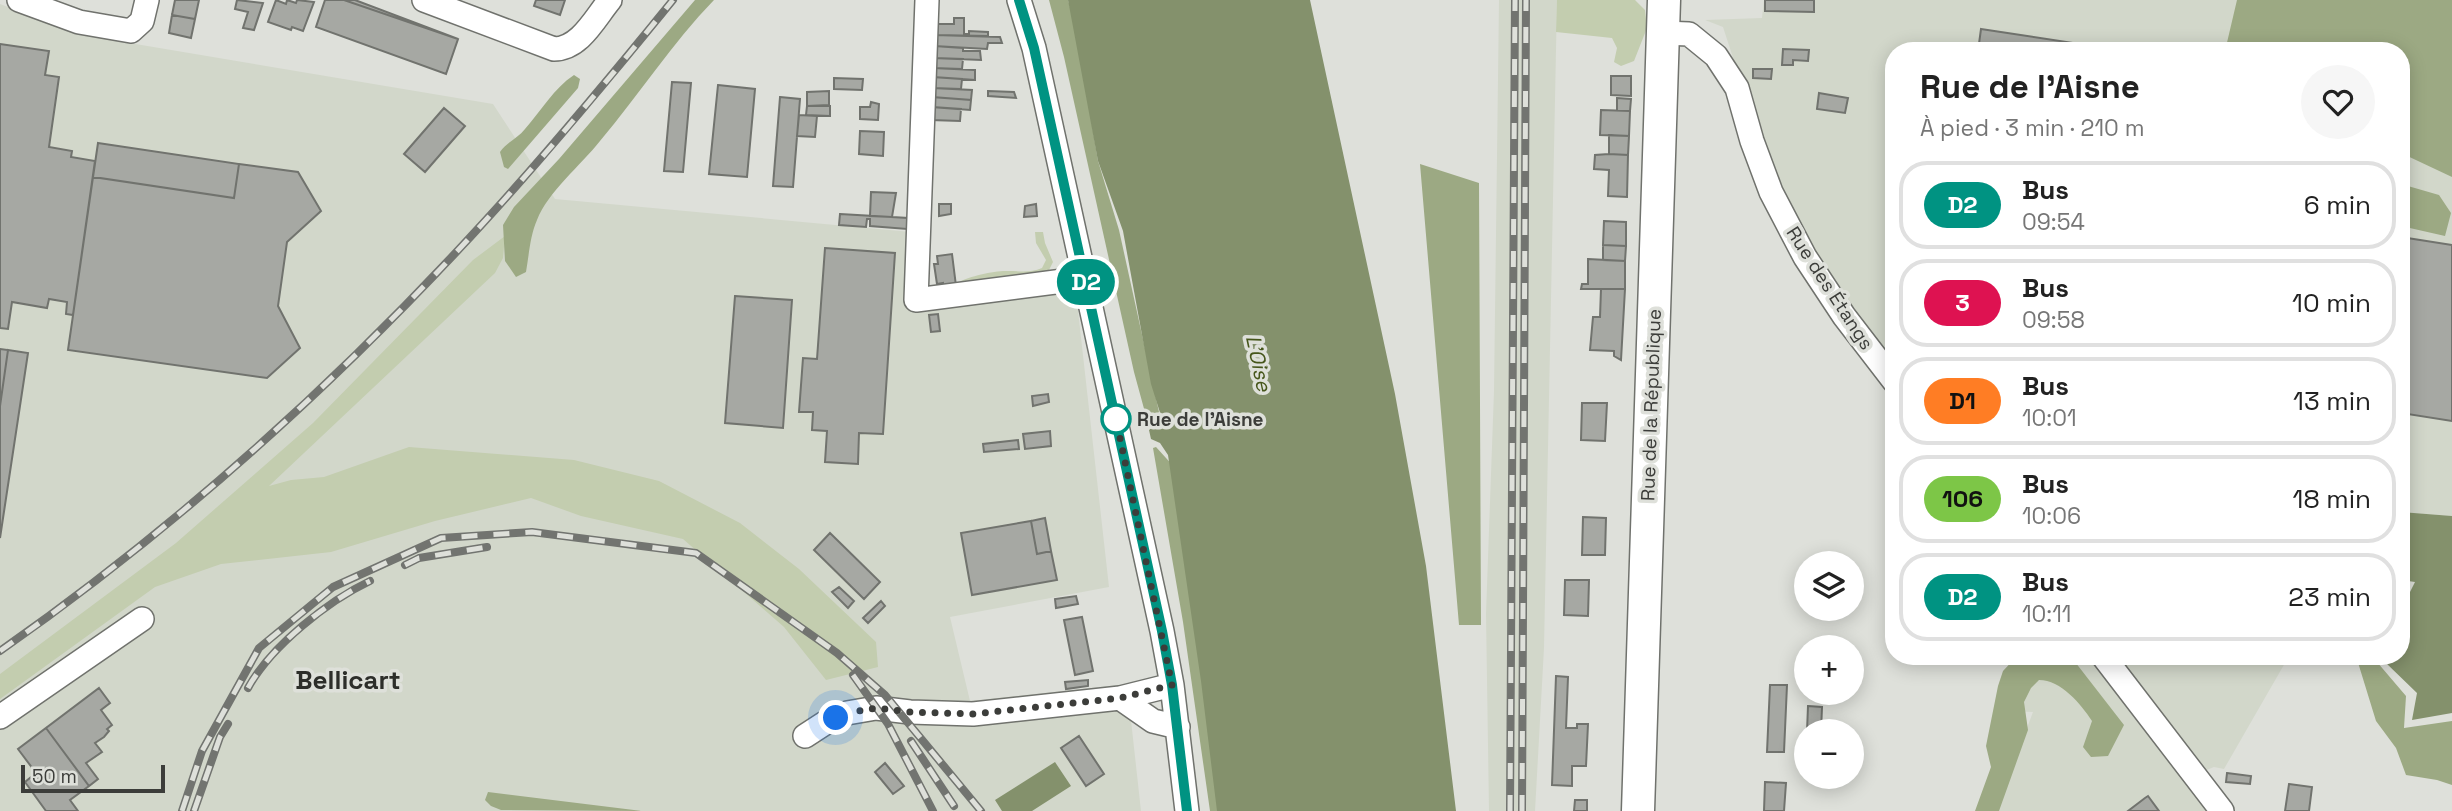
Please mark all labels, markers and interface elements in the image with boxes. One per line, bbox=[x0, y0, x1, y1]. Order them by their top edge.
button: heart bbox=[2301, 65, 2375, 139]
text: Rue de l'Aisne bbox=[1920, 66, 2140, 108]
text: À pied · 3 min · 210 m bbox=[1920, 113, 2144, 143]
text: Bus bbox=[2022, 173, 2069, 207]
text: 6 min bbox=[2304, 188, 2371, 222]
text: D2 bbox=[1947, 189, 1978, 220]
text: 09:54 bbox=[2022, 207, 2085, 237]
street label: Rue des Étangs bbox=[1781, 222, 1879, 354]
line badge: D2 bbox=[1054, 259, 1118, 305]
text: D2 bbox=[1071, 266, 1101, 297]
text: Bus bbox=[2022, 271, 2069, 305]
text: 10 min bbox=[2292, 286, 2371, 320]
text: 3 bbox=[1955, 287, 1970, 318]
text: 09:58 bbox=[2022, 305, 2085, 335]
street label: Rue de la République bbox=[1635, 308, 1667, 502]
water label: L'Oise bbox=[1240, 332, 1278, 395]
text: Bus bbox=[2022, 369, 2069, 403]
text: 13 min bbox=[2293, 384, 2371, 418]
text: D1 bbox=[1949, 385, 1976, 416]
text: 10:01 bbox=[2022, 403, 2077, 433]
marker: Rue de l'Aisne bbox=[1101, 404, 1131, 434]
place label: Rue de l'Aisne bbox=[1137, 407, 1264, 432]
text: Bus bbox=[2022, 467, 2069, 501]
text: 18 min bbox=[2293, 482, 2371, 516]
text: 106 bbox=[1942, 483, 1983, 514]
text: 10:06 bbox=[2022, 501, 2081, 531]
map controls bbox=[1794, 551, 1864, 789]
button: layers bbox=[1794, 551, 1864, 621]
text: Bus bbox=[2022, 565, 2069, 599]
text: 23 min bbox=[2288, 580, 2371, 614]
text: D2 bbox=[1947, 581, 1978, 612]
text: 10:11 bbox=[2022, 599, 2071, 629]
button: + bbox=[1794, 635, 1864, 705]
district label: Bellicart bbox=[295, 663, 401, 697]
your location bbox=[818, 700, 853, 735]
button: − bbox=[1794, 719, 1864, 789]
scale bar bbox=[21, 762, 164, 794]
text: 50 m bbox=[32, 764, 77, 789]

